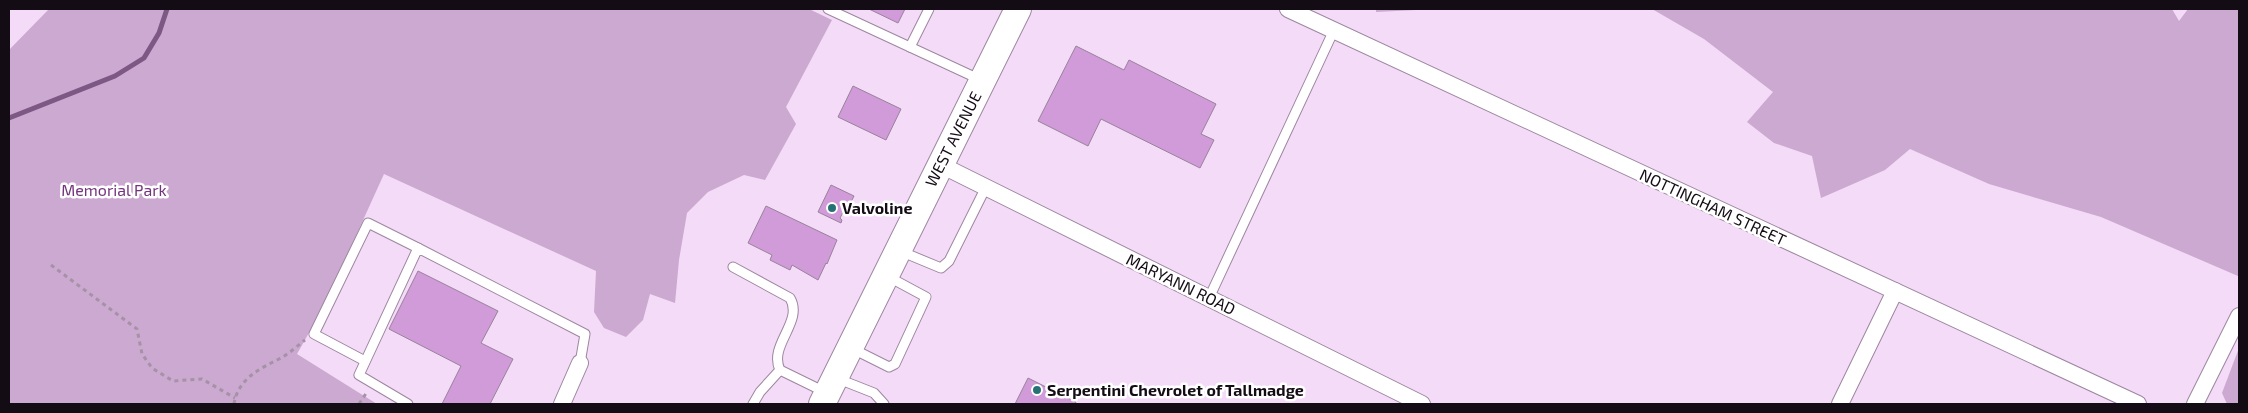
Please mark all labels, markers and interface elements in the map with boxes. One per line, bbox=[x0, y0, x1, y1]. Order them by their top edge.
street label: WEST AVENUE bbox=[920, 88, 985, 190]
street label: NOTTINGHAM STREET bbox=[1637, 164, 1789, 249]
park label: Memorial Park bbox=[61, 180, 167, 199]
place label: Valvoline bbox=[842, 198, 912, 217]
marker: Valvoline bbox=[826, 202, 838, 214]
street label: MARYANN ROAD bbox=[1124, 249, 1239, 318]
place label: Serpentini Chevrolet of Tallmadge bbox=[1047, 380, 1304, 399]
marker: Serpentini Chevrolet of Tallmadge bbox=[1031, 384, 1043, 396]

